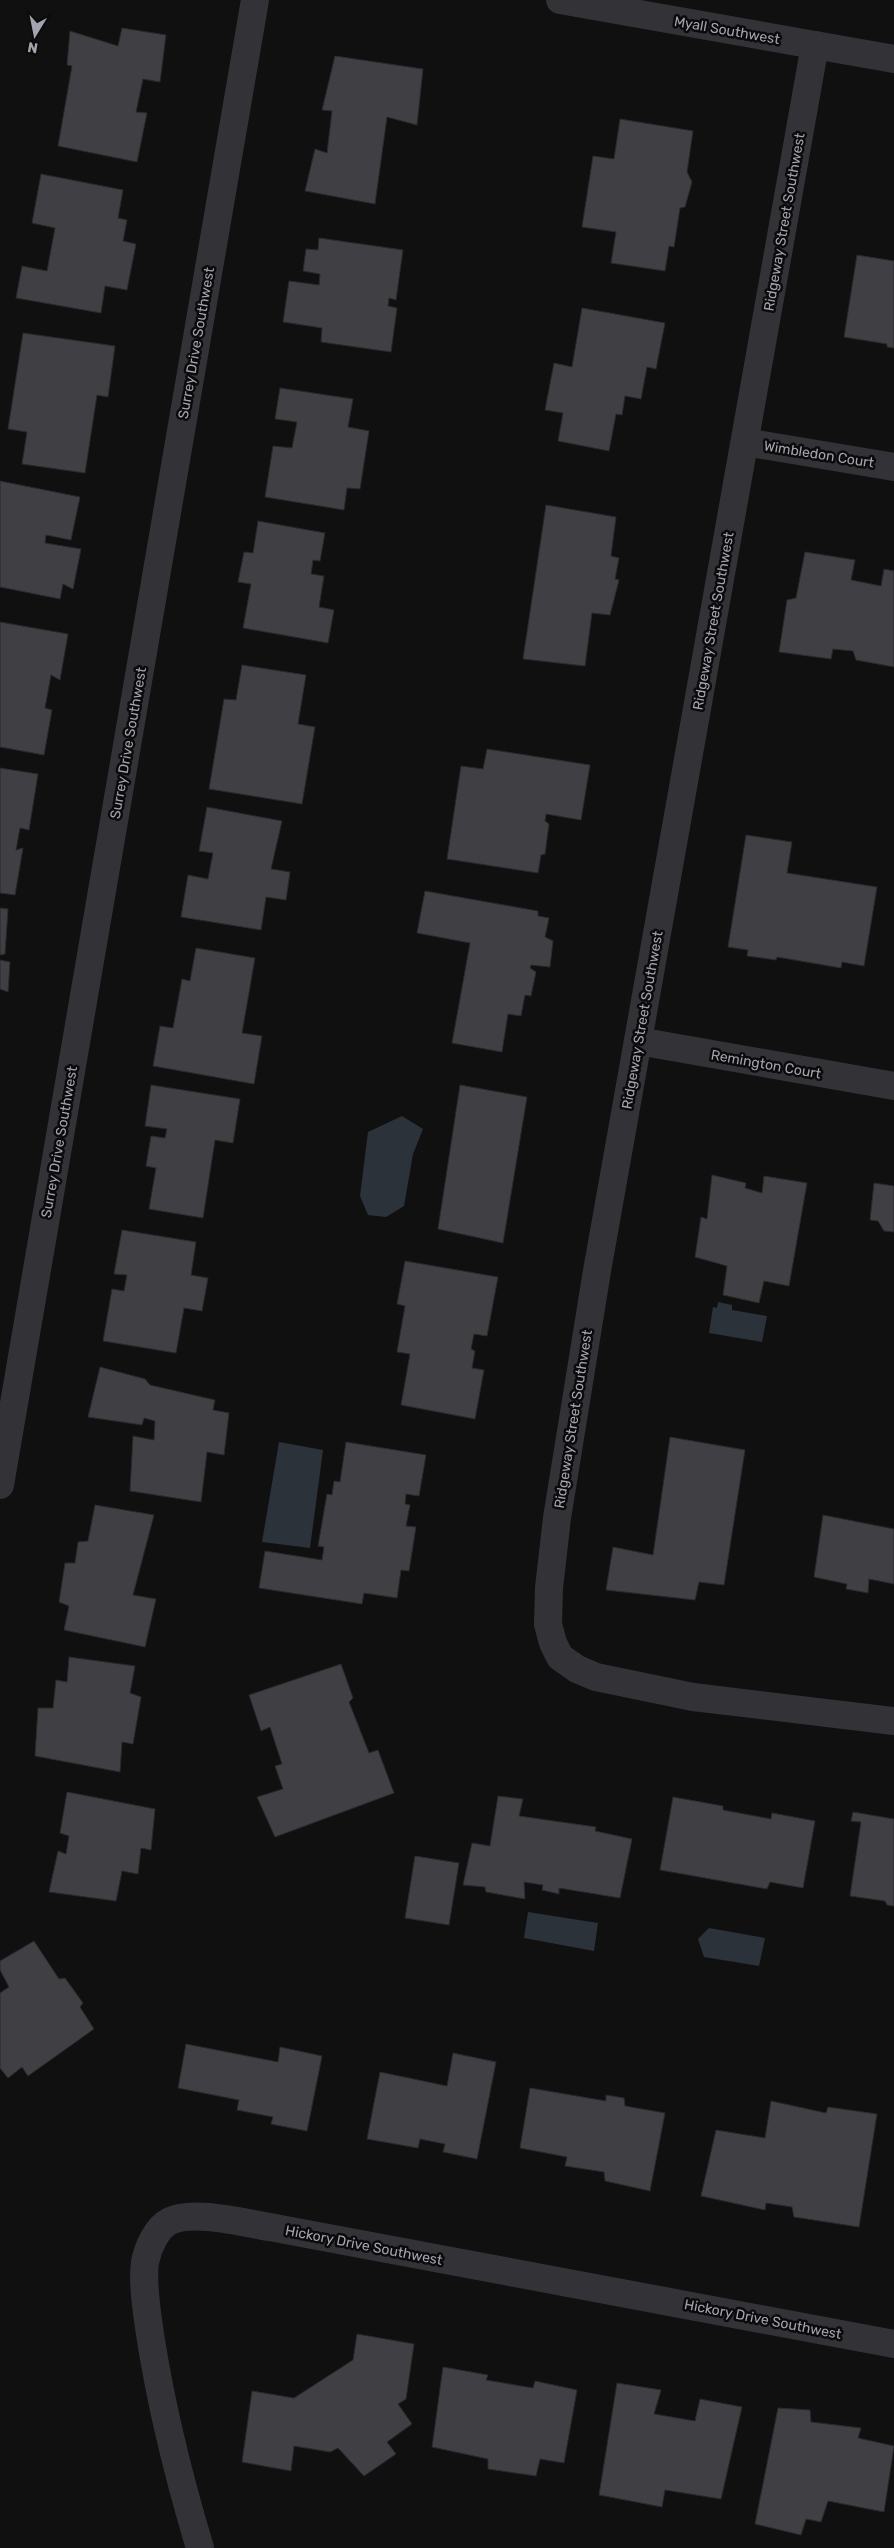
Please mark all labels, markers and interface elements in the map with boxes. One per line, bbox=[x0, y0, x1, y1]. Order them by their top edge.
north arrow bbox=[10, 10, 60, 60]
street label: Myall Southwest bbox=[673, 13, 782, 48]
text: N bbox=[26, 38, 39, 57]
street label: Ridgeway Street Southwest bbox=[760, 131, 809, 313]
street label: Surrey Drive Southwest bbox=[175, 265, 218, 420]
street label: Wimbledon Court bbox=[763, 437, 876, 472]
street label: Ridgeway Street Southwest bbox=[689, 530, 738, 712]
street label: Surrey Drive Southwest bbox=[107, 665, 150, 820]
street label: Ridgeway Street Southwest bbox=[618, 929, 667, 1111]
street label: Remington Court bbox=[709, 1046, 823, 1083]
street label: Surrey Drive Southwest bbox=[38, 1064, 81, 1219]
street label: Ridgeway Street Southwest bbox=[551, 1328, 596, 1510]
street label: Hickory Drive Southwest bbox=[284, 2222, 444, 2269]
street label: Hickory Drive Southwest bbox=[683, 2296, 843, 2343]

